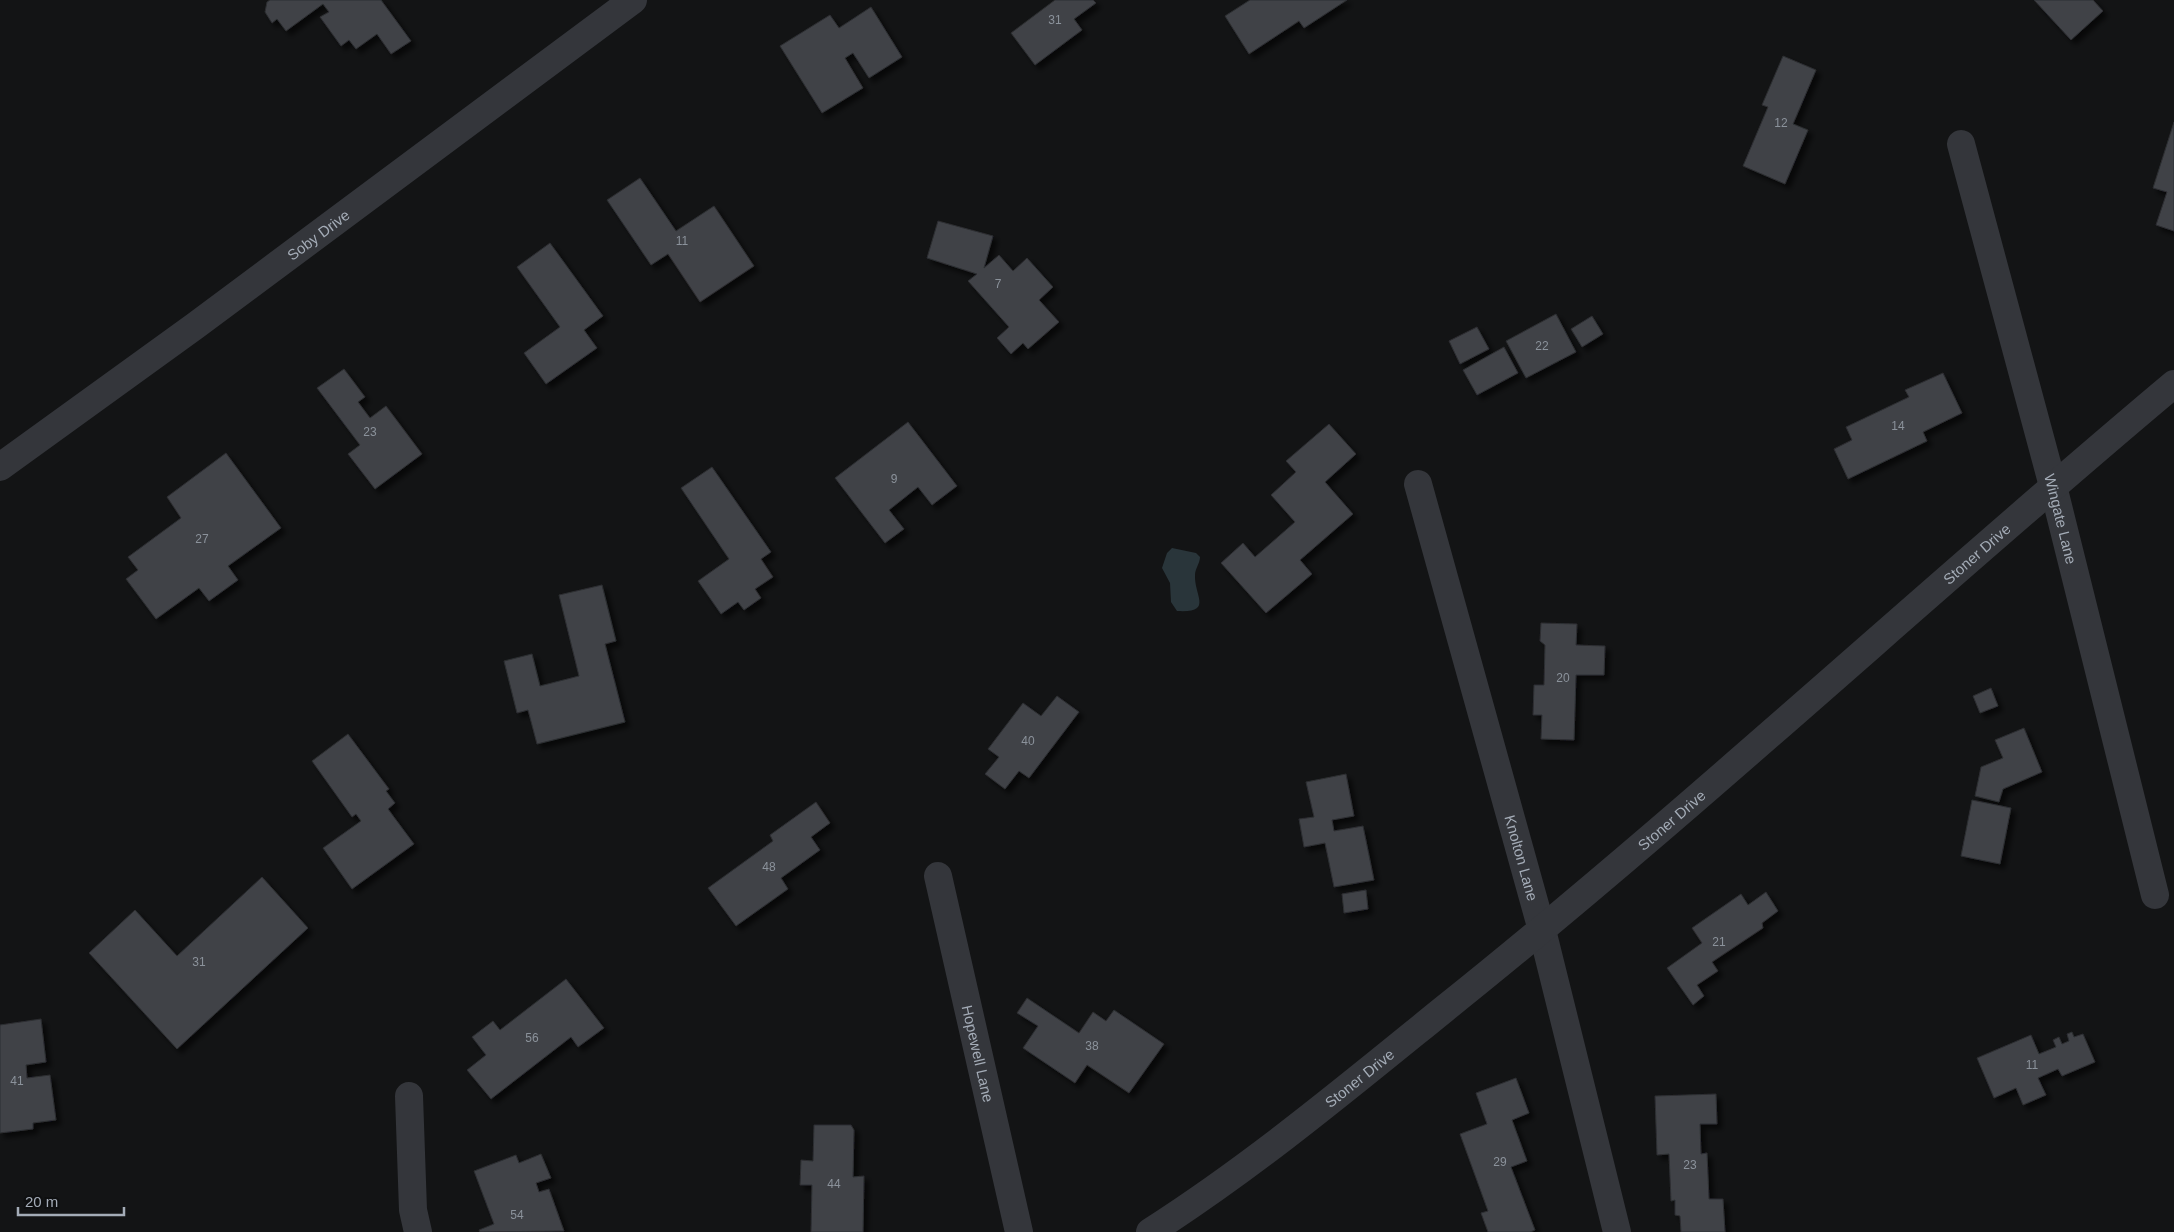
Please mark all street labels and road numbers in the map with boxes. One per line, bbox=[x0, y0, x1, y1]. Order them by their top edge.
street label: Soby Drive bbox=[284, 206, 353, 263]
street label: Wingate Lane bbox=[2042, 472, 2081, 566]
street label: Stoner Drive bbox=[1939, 520, 2013, 587]
street label: Stoner Drive bbox=[1634, 786, 1708, 853]
street label: Knolton Lane bbox=[1502, 813, 1542, 903]
street label: Hopewell Lane bbox=[959, 1003, 998, 1104]
street label: Stoner Drive bbox=[1321, 1045, 1397, 1111]

